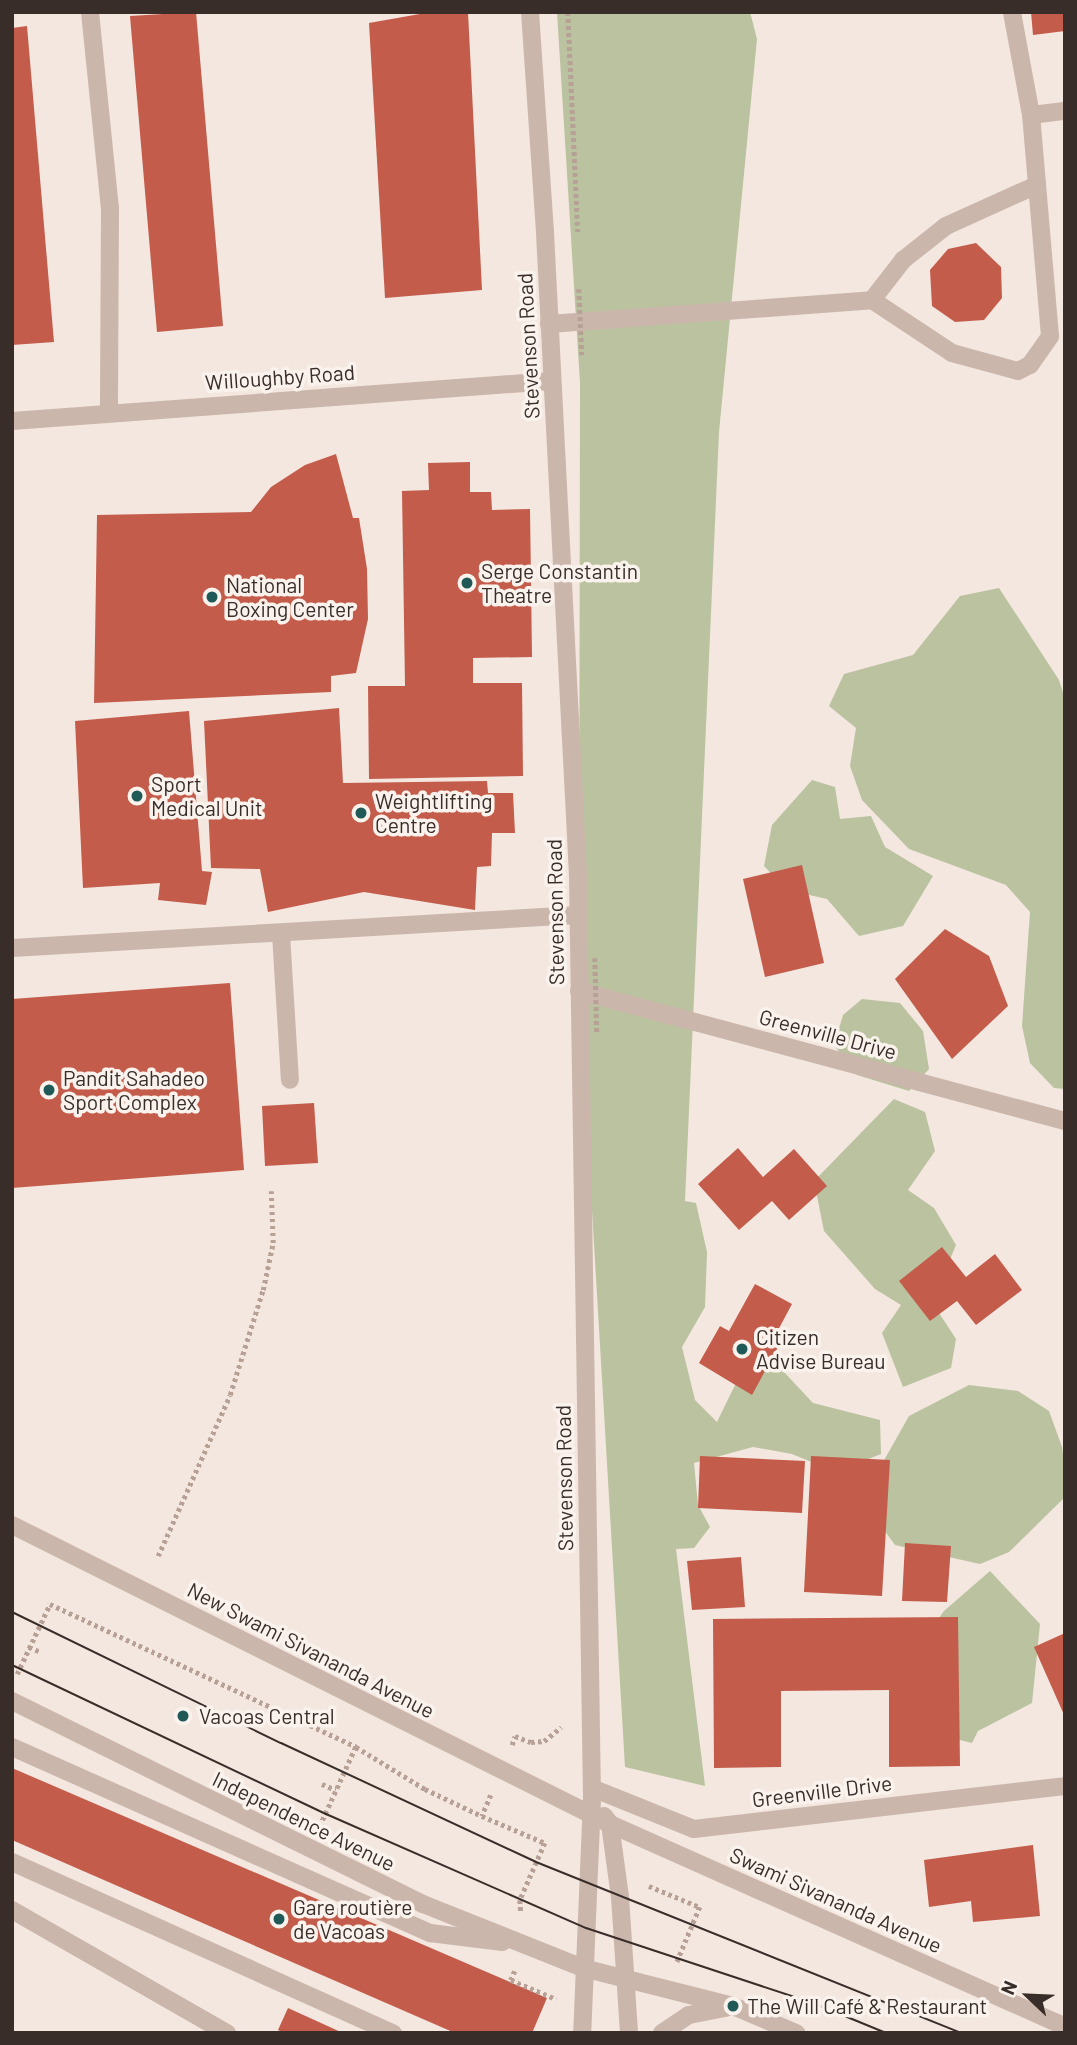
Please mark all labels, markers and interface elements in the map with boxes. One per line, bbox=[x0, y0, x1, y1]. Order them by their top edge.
street label: Stevenson Road bbox=[512, 272, 544, 420]
street label: Willoughby Road bbox=[204, 359, 356, 395]
place label: Serge Constantin Theatre bbox=[481, 558, 638, 608]
place label: National Boxing Center bbox=[226, 572, 354, 622]
marker: Serge Constantin Theatre bbox=[459, 575, 475, 591]
marker: National Boxing Center bbox=[204, 589, 220, 605]
place label: Sport Medical Unit bbox=[151, 771, 263, 821]
marker: Sport Medical Unit bbox=[129, 788, 145, 804]
place label: Weightlifting Centre bbox=[375, 788, 492, 838]
marker: Weightlifting Centre bbox=[353, 805, 369, 821]
street label: Stevenson Road bbox=[541, 839, 569, 985]
street label: Greenville Drive bbox=[757, 1004, 899, 1064]
place label: Pandit Sahadeo Sport Complex bbox=[63, 1065, 205, 1115]
marker: Pandit Sahadeo Sport Complex bbox=[41, 1082, 57, 1098]
place label: Citizen Advise Bureau bbox=[756, 1324, 886, 1374]
marker: Citizen Advise Bureau bbox=[734, 1341, 750, 1357]
street label: Stevenson Road bbox=[550, 1405, 578, 1551]
street label: New Swami Sivananda Avenue bbox=[183, 1577, 439, 1723]
place label: Vacoas Central bbox=[199, 1703, 334, 1729]
marker: Vacoas Central bbox=[173, 1706, 193, 1726]
street label: Independence Avenue bbox=[209, 1766, 399, 1876]
street label: Greenville Drive bbox=[750, 1770, 894, 1812]
street label: Swami Sivananda Avenue bbox=[726, 1842, 946, 1958]
place label: Gare routière de Vacoas bbox=[293, 1894, 413, 1944]
marker: Gare routière de Vacoas bbox=[271, 1911, 287, 1927]
north arrow bbox=[993, 1961, 1063, 2031]
text: N bbox=[995, 1977, 1021, 1998]
place label: The Will Café & Restaurant bbox=[747, 1993, 987, 2019]
marker: The Will Café & Restaurant bbox=[725, 1998, 741, 2014]

